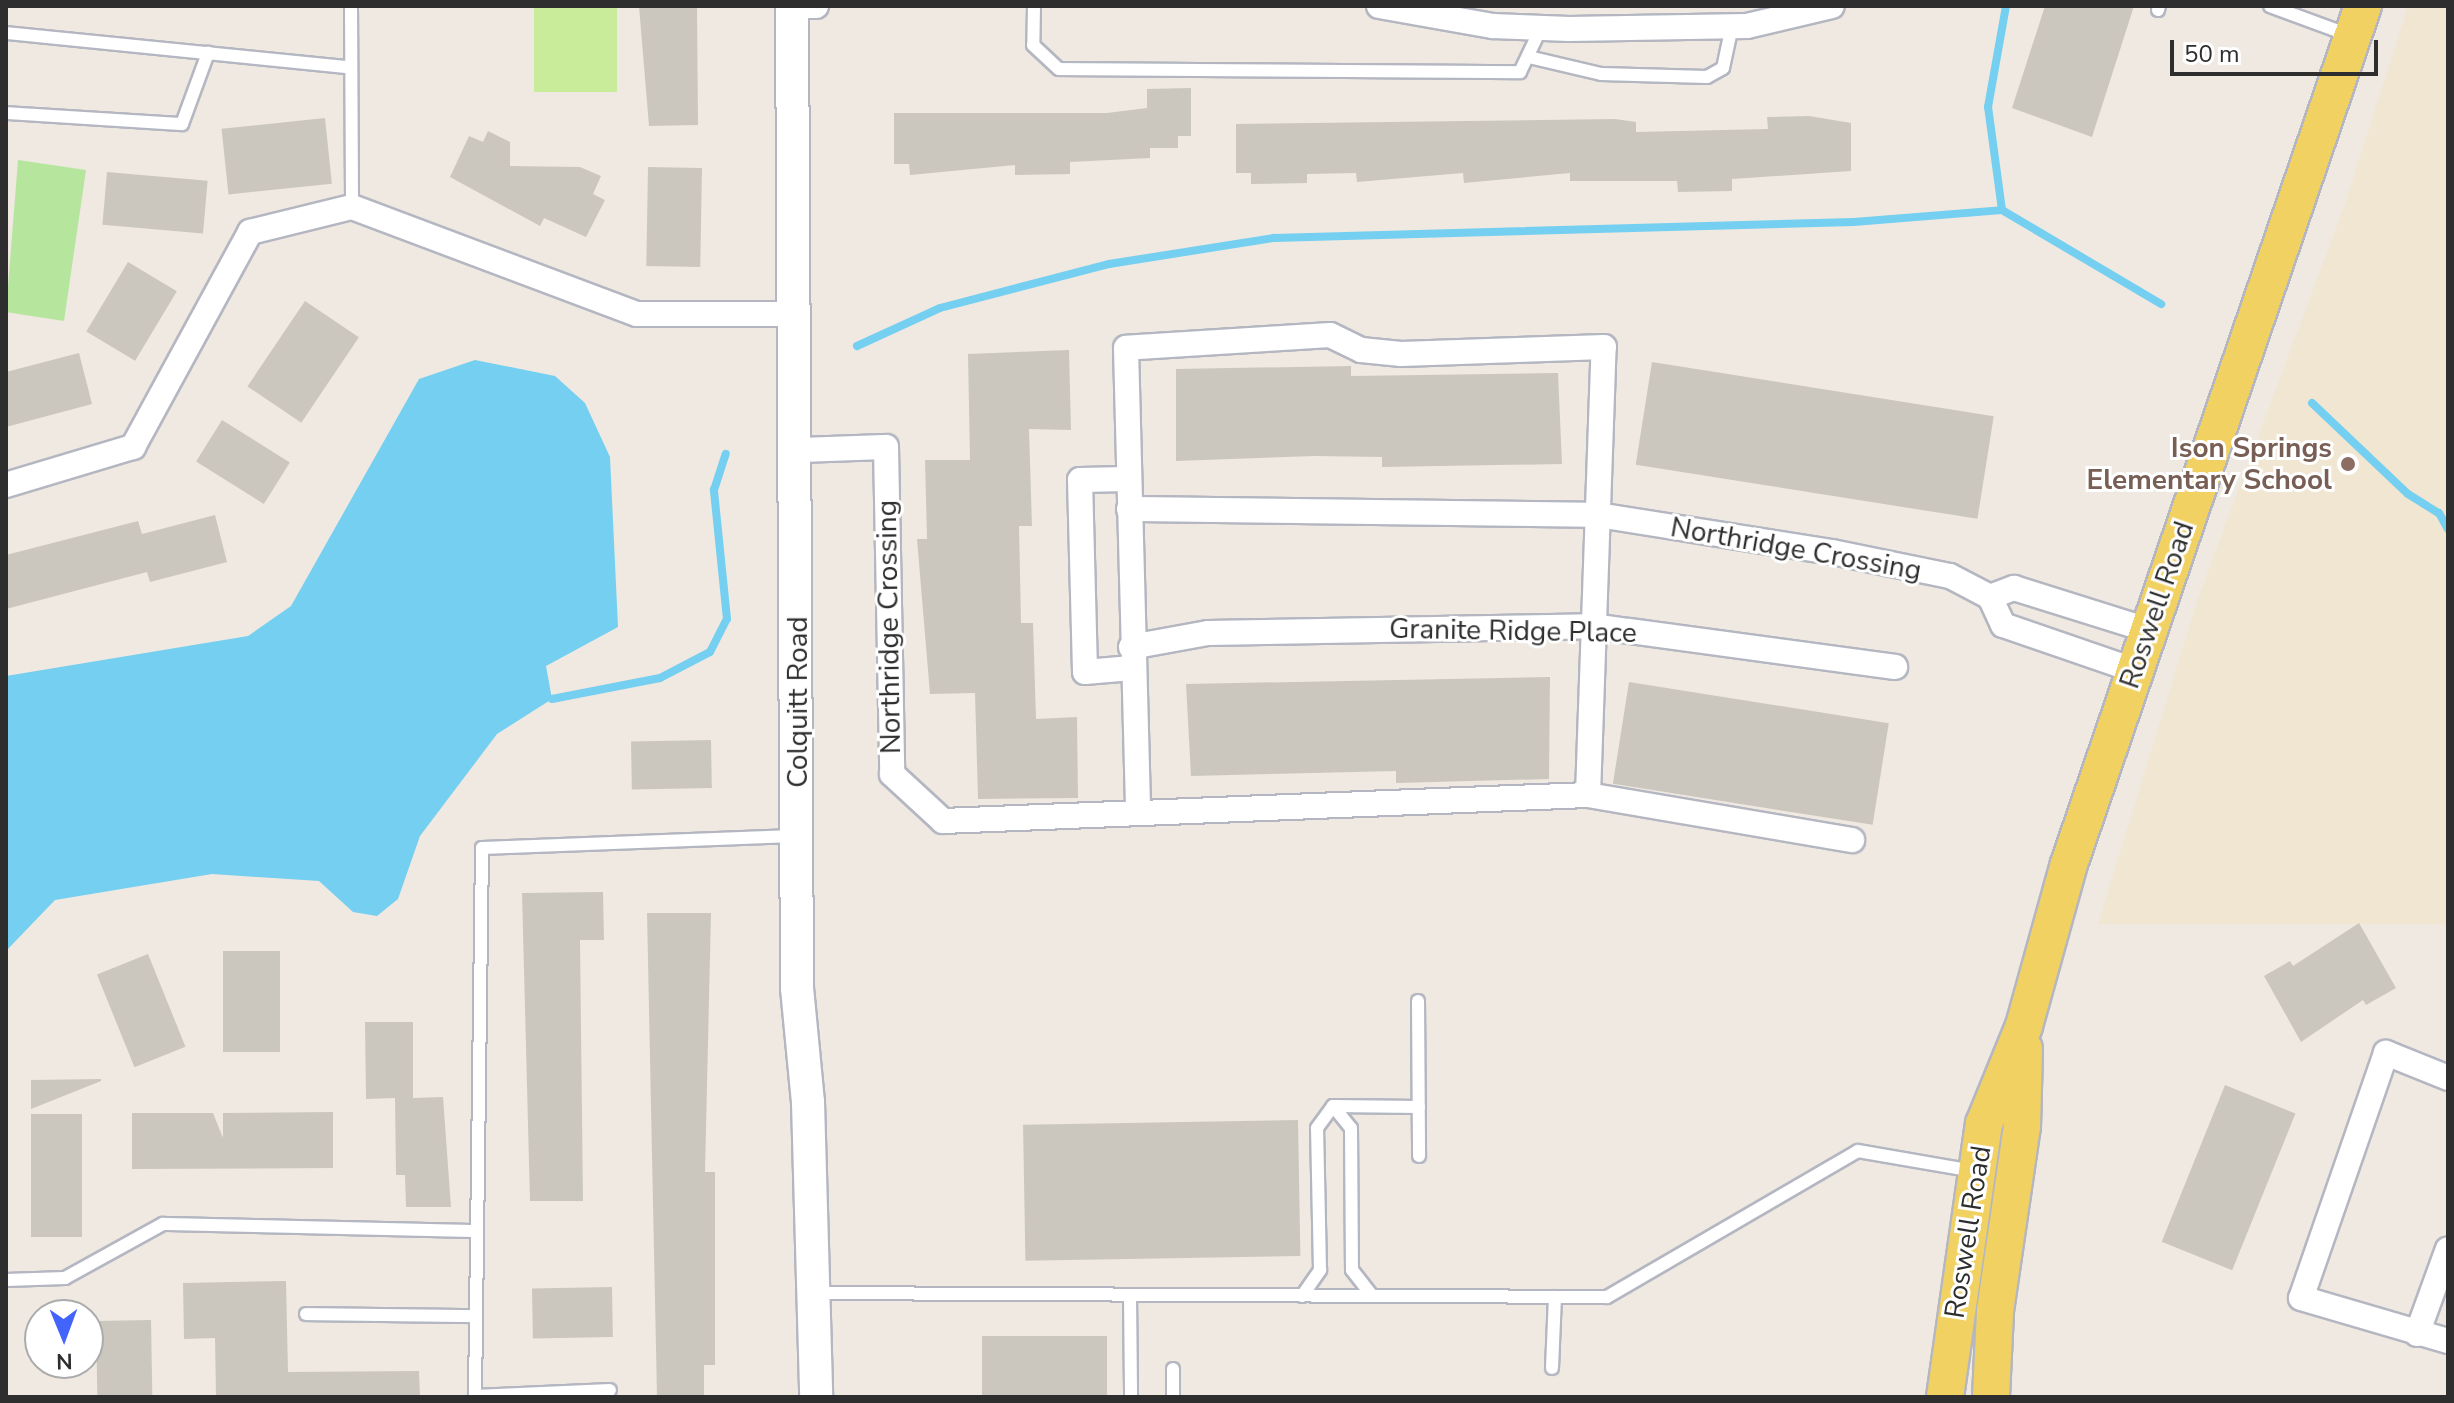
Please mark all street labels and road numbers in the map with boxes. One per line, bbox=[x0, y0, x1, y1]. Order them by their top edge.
street label: Northridge Crossing bbox=[870, 500, 908, 754]
street label: Northridge Crossing bbox=[1668, 510, 1924, 588]
street label: Roswell Road bbox=[2113, 517, 2201, 693]
street label: Granite Ridge Place bbox=[1389, 612, 1637, 650]
street label: Colquitt Road bbox=[781, 616, 815, 788]
street label: Roswell Road bbox=[1938, 1143, 1998, 1321]

